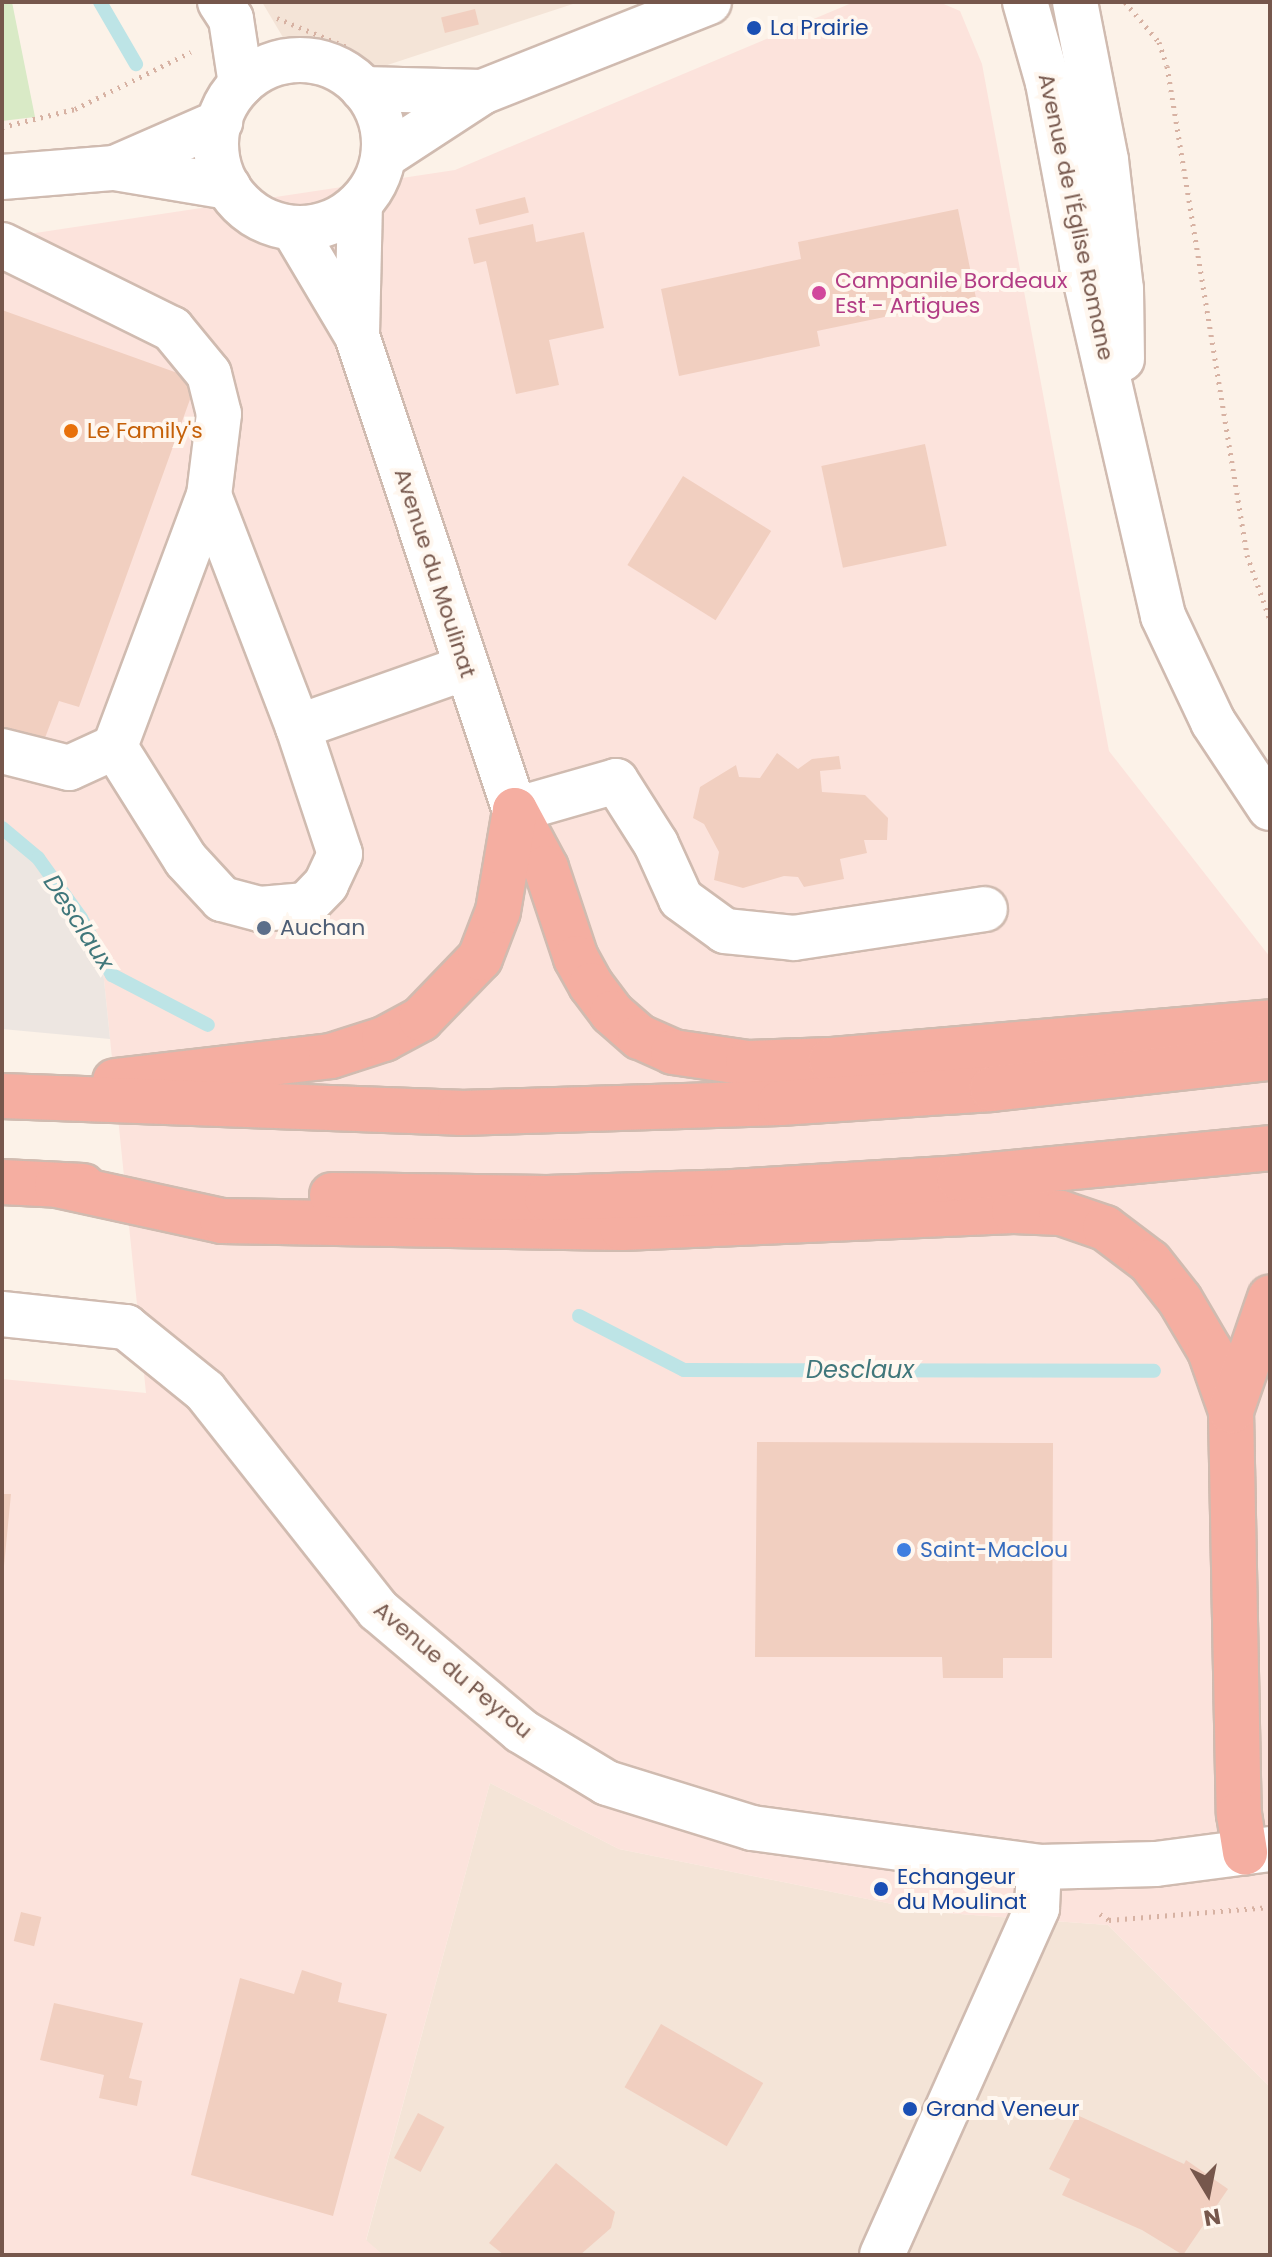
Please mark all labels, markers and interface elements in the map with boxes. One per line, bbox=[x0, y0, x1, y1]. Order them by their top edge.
place label: La Prairie bbox=[770, 15, 869, 41]
marker: La Prairie bbox=[745, 19, 763, 37]
street label: Avenue de l'Église Romane bbox=[1033, 71, 1119, 363]
place label: Campanile Bordeaux Est - Artigues bbox=[835, 267, 1067, 318]
marker: Campanile Bordeaux Est - Artigues bbox=[810, 284, 828, 302]
place label: Le Family's bbox=[87, 418, 203, 444]
marker: Le Family's bbox=[62, 422, 80, 440]
street label: Avenue du Moulinat bbox=[389, 465, 481, 681]
water label: Desclaux bbox=[38, 869, 120, 975]
place label: Auchan bbox=[280, 915, 365, 941]
marker: Auchan bbox=[255, 919, 273, 937]
water label: Desclaux bbox=[806, 1356, 914, 1384]
place label: Saint-Maclou bbox=[920, 1537, 1068, 1563]
marker: Saint-Maclou bbox=[895, 1541, 913, 1559]
street label: Avenue du Peyrou bbox=[369, 1596, 537, 1744]
place label: Echangeur du Moulinat bbox=[897, 1863, 1027, 1914]
marker: Echangeur du Moulinat bbox=[872, 1880, 890, 1898]
place label: Grand Veneur bbox=[926, 2096, 1080, 2122]
marker: Grand Veneur bbox=[901, 2100, 919, 2118]
north arrow bbox=[1168, 2153, 1248, 2233]
text: N bbox=[1201, 2200, 1223, 2234]

